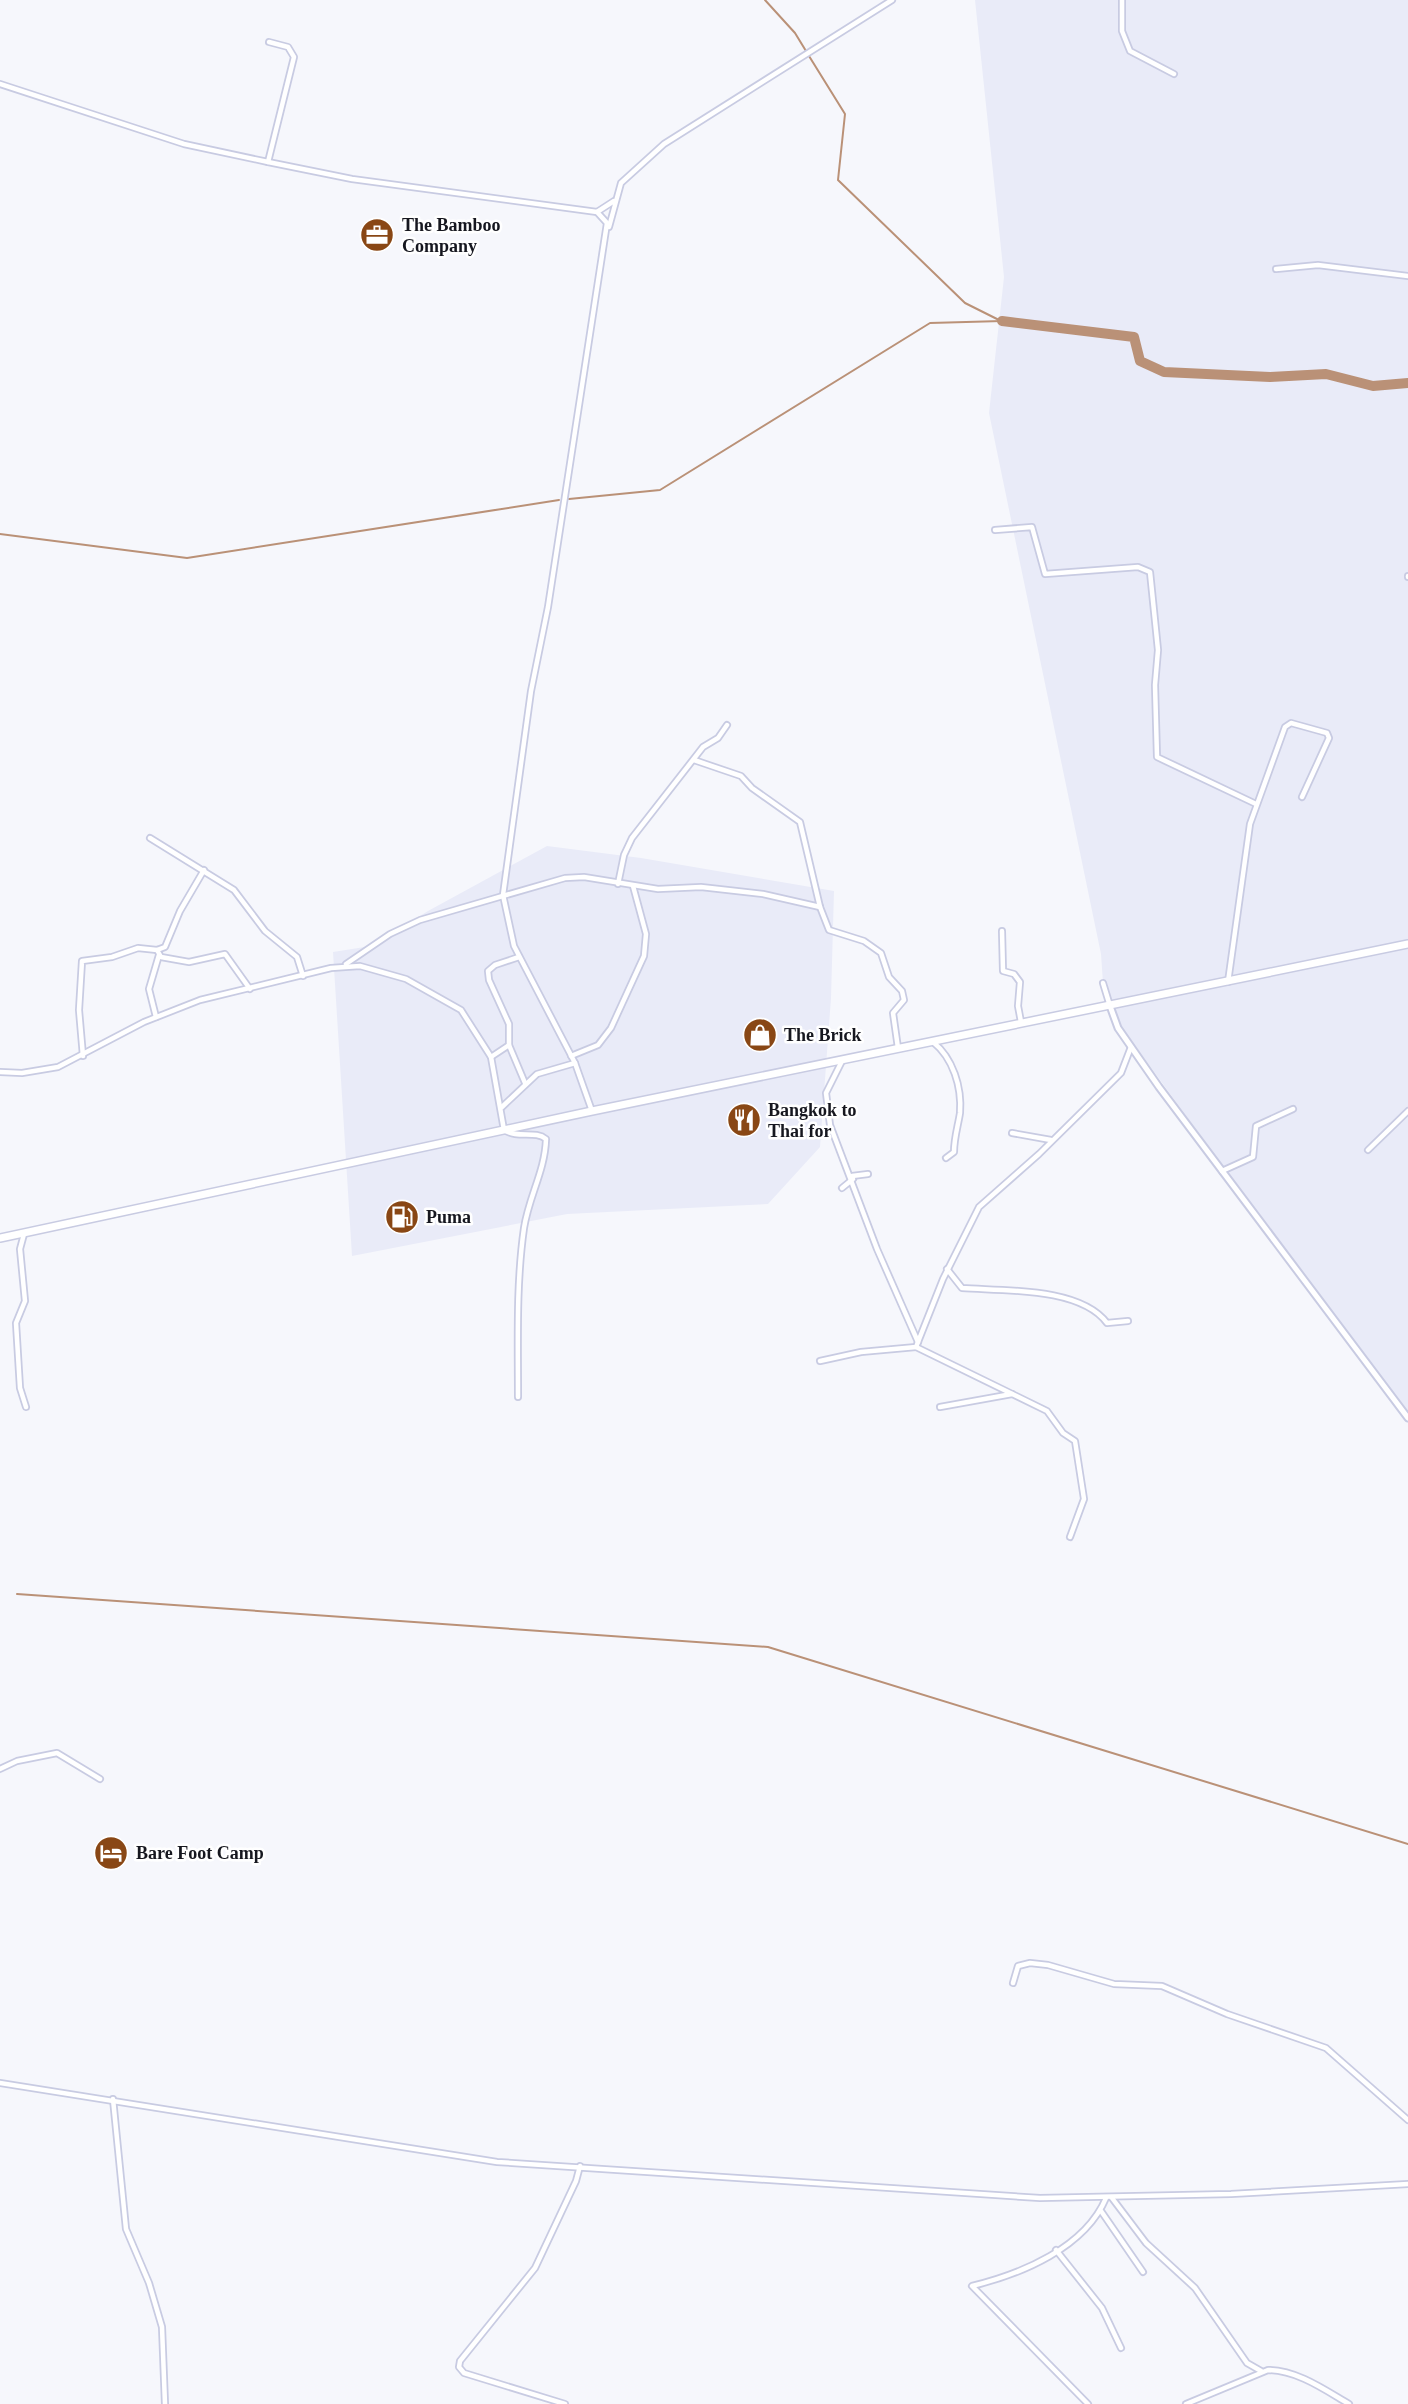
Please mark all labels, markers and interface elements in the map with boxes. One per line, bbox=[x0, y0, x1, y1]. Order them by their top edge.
place label: The Bamboo Company bbox=[402, 215, 501, 256]
office icon: The Bamboo Company bbox=[358, 216, 396, 254]
shop icon: The Brick bbox=[741, 1016, 779, 1054]
place label: The Brick bbox=[784, 1025, 862, 1045]
place label: Bangkok to Thai for bbox=[768, 1100, 857, 1141]
restaurant icon: Bangkok to Thai for bbox=[725, 1101, 763, 1139]
fuel station icon: Puma bbox=[383, 1198, 421, 1236]
place label: Puma bbox=[426, 1207, 471, 1227]
hotel icon: Bare Foot Camp bbox=[92, 1834, 130, 1872]
place label: Bare Foot Camp bbox=[136, 1843, 264, 1863]

